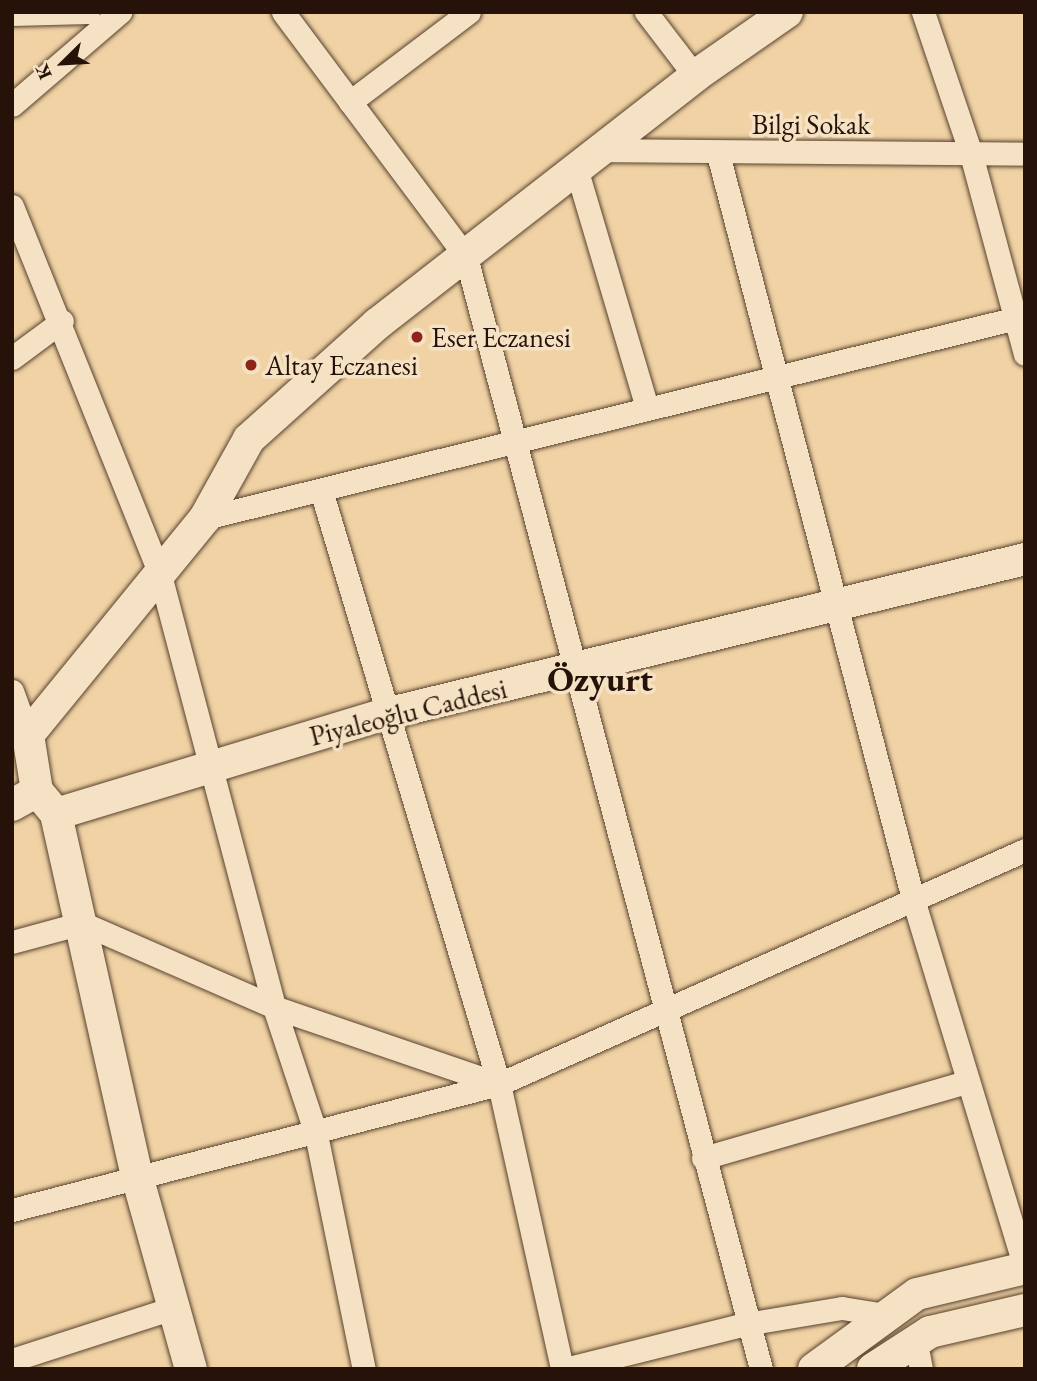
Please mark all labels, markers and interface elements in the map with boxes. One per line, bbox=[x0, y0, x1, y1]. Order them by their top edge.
north arrow bbox=[28, 28, 98, 98]
text: K bbox=[29, 60, 58, 83]
street label: Bilgi Sokak bbox=[752, 107, 870, 141]
place label: Eser Eczanesi bbox=[431, 320, 571, 354]
marker: Eser Eczanesi bbox=[409, 329, 425, 345]
place label: Altay Eczanesi bbox=[265, 348, 418, 382]
marker: Altay Eczanesi bbox=[243, 357, 259, 373]
district label: Özyurt bbox=[547, 658, 653, 700]
street label: Piyaleoğlu Caddesi bbox=[306, 671, 510, 753]

